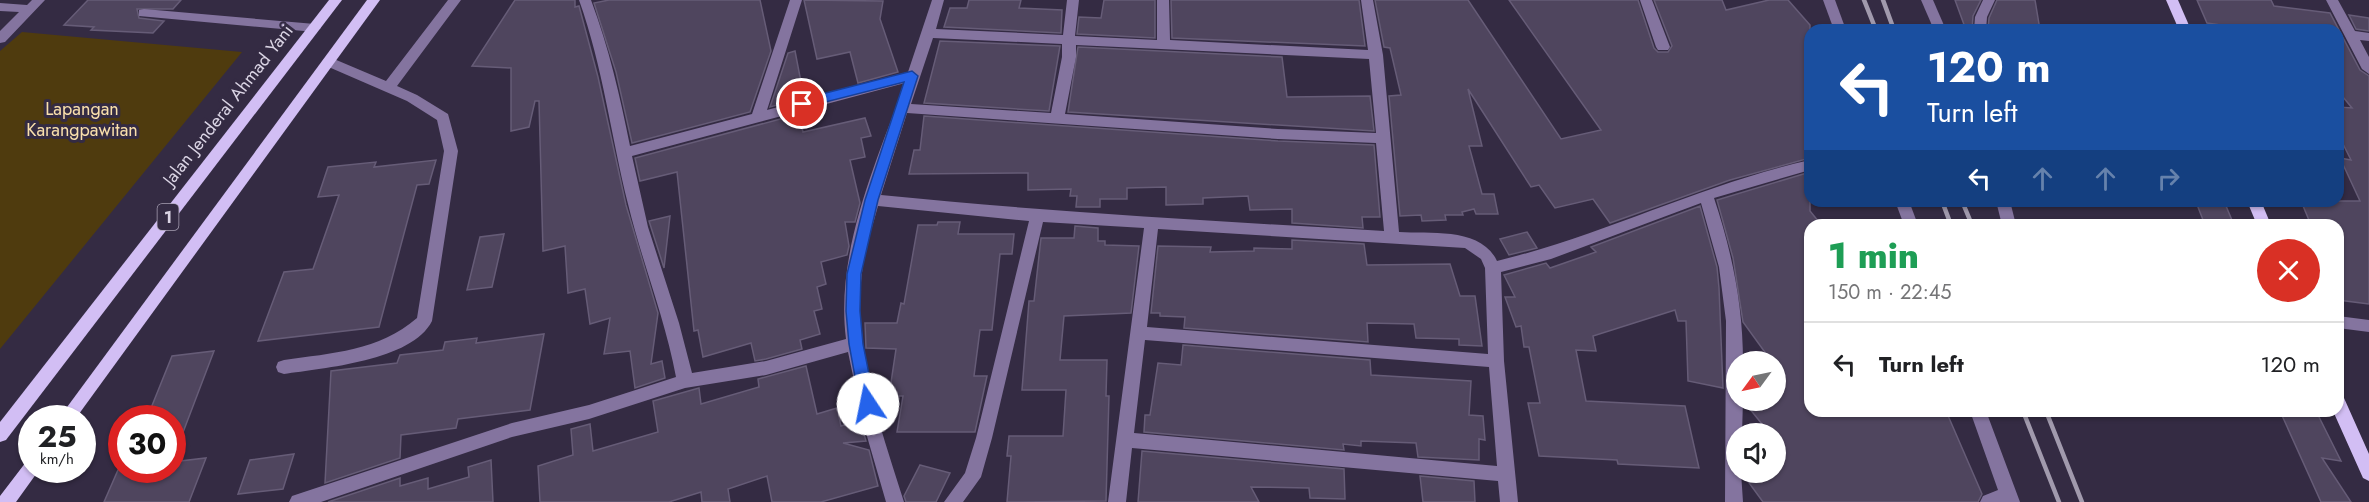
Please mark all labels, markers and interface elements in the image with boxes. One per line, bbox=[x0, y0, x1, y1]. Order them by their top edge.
street label: Jalan Jenderal Ahmad Yani bbox=[155, 19, 299, 193]
text: 120 m bbox=[1927, 37, 2051, 98]
icon: left bbox=[1828, 48, 1906, 126]
pin bbox=[776, 78, 827, 129]
icon: arrive bbox=[785, 87, 818, 120]
text: Turn left bbox=[1927, 93, 2017, 132]
park label: Lapangan Karangpawitan bbox=[26, 96, 138, 143]
icon: left bbox=[1963, 162, 1996, 195]
icon: ahead bbox=[2026, 162, 2059, 195]
icon: ahead bbox=[2089, 162, 2122, 195]
icon: right bbox=[2152, 162, 2185, 195]
road number: 1 bbox=[158, 204, 178, 230]
text: 1 min bbox=[1828, 229, 1919, 281]
button: close bbox=[2257, 239, 2320, 302]
text: 150 m · 22:45 bbox=[1828, 278, 1952, 307]
icon: left bbox=[1828, 348, 1861, 381]
text: Turn left bbox=[1879, 348, 1964, 380]
text: 120 m bbox=[2261, 348, 2320, 380]
north arrow bbox=[1726, 351, 1786, 411]
map controls bbox=[1726, 351, 1786, 483]
position arrow bbox=[836, 372, 900, 436]
speed limit sign: 30 bbox=[108, 405, 186, 483]
text: 25 bbox=[37, 415, 77, 458]
button: sound bbox=[1726, 423, 1786, 483]
text: km/h bbox=[40, 448, 74, 470]

